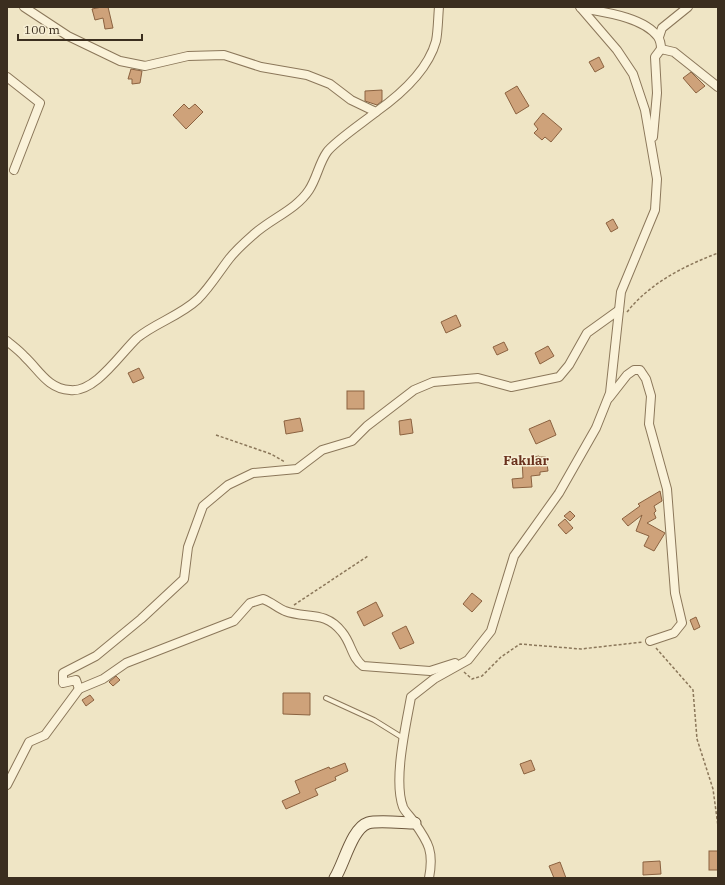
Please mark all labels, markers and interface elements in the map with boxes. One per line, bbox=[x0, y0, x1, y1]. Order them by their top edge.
scale bar bbox=[18, 16, 142, 42]
text: 100 m bbox=[24, 22, 60, 37]
district label: Fakılar bbox=[503, 452, 549, 469]

